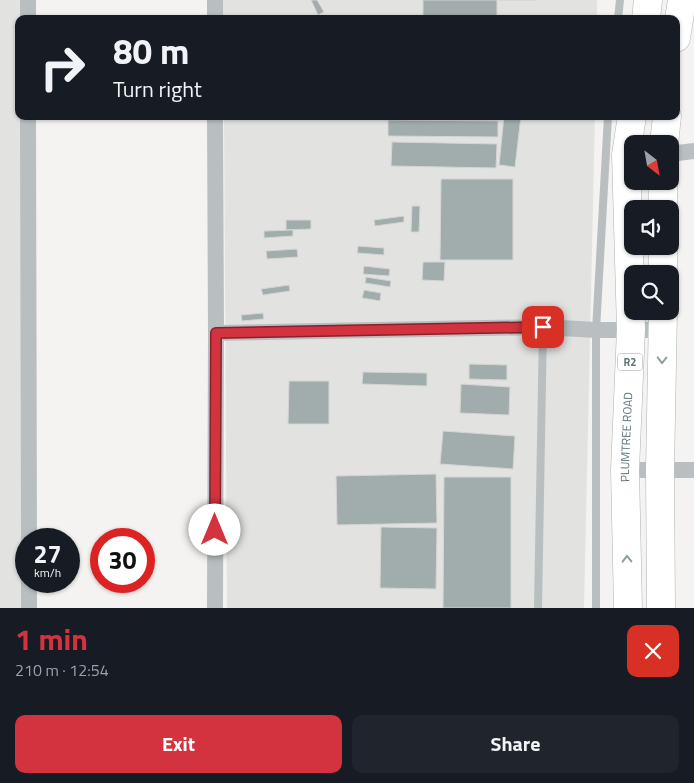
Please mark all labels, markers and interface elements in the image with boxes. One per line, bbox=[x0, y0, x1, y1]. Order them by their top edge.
text: 80 m bbox=[113, 24, 189, 78]
icon: right bbox=[30, 35, 95, 100]
text: Turn right bbox=[113, 72, 202, 106]
north arrow bbox=[624, 135, 679, 190]
map controls bbox=[624, 135, 679, 320]
button: sound bbox=[624, 200, 679, 255]
button: search bbox=[624, 265, 679, 320]
pin bbox=[522, 306, 564, 348]
icon: arrive bbox=[529, 313, 557, 341]
road number: R2 bbox=[618, 354, 642, 371]
one-way arrow bbox=[657, 356, 668, 364]
street label: PLUMTREE ROAD bbox=[615, 391, 637, 482]
position arrow bbox=[188, 503, 240, 555]
speed limit sign: 30 bbox=[90, 528, 155, 593]
text: 27 bbox=[33, 535, 62, 573]
one-way arrow bbox=[622, 555, 632, 563]
text: km/h bbox=[34, 563, 61, 582]
text: 1 min bbox=[15, 616, 88, 662]
button: close bbox=[627, 625, 679, 677]
text: 210 m · 12:54 bbox=[15, 658, 109, 682]
button: Exit bbox=[15, 715, 342, 773]
button: Share bbox=[352, 715, 679, 773]

